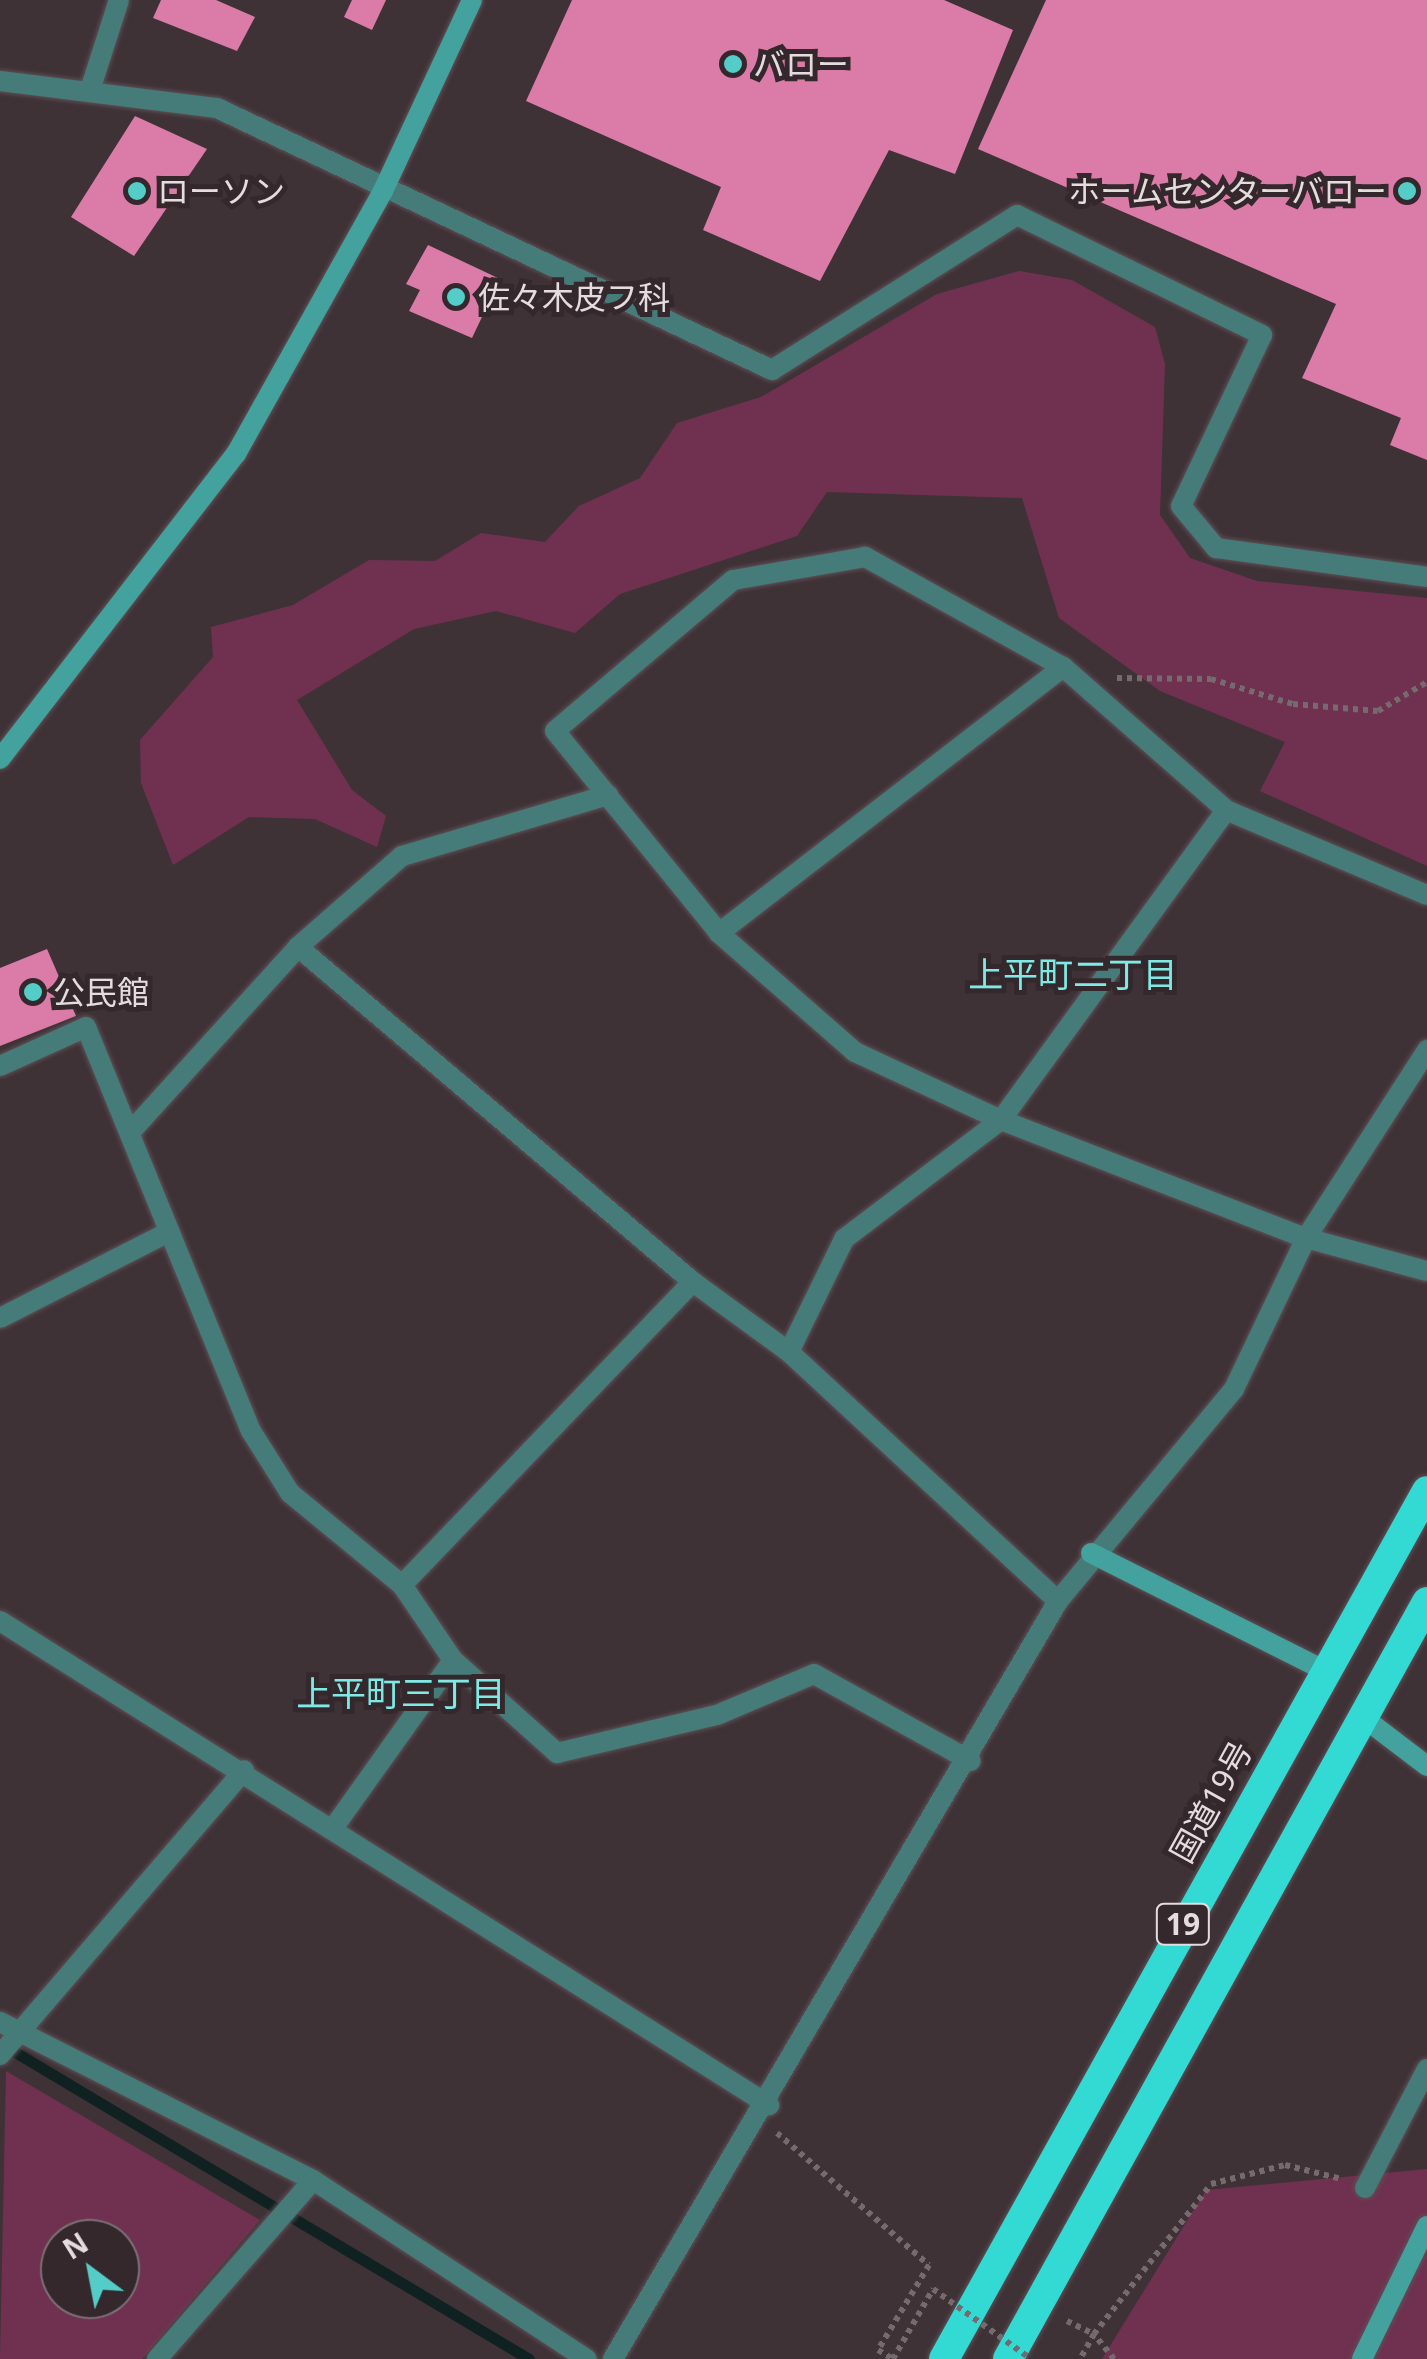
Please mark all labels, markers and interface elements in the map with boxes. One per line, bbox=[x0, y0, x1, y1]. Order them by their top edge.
place label: バロー bbox=[753, 45, 849, 83]
marker: バロー bbox=[722, 53, 744, 75]
place label: ローソン bbox=[157, 172, 285, 210]
place label: ホームセンターバロー bbox=[1067, 172, 1387, 210]
marker: ローソン bbox=[126, 180, 148, 202]
marker: ホームセンターバロー bbox=[1396, 180, 1418, 202]
place label: 佐々木皮フ科 bbox=[478, 278, 670, 316]
marker: 佐々木皮フ科 bbox=[443, 284, 469, 310]
district label: 上平町二丁目 bbox=[968, 953, 1178, 995]
place label: 公民館 bbox=[53, 973, 149, 1011]
marker: 公民館 bbox=[22, 981, 44, 1003]
district label: 上平町三丁目 bbox=[296, 1672, 506, 1714]
street label: 国道19号 bbox=[1162, 1735, 1260, 1869]
road number: 19 bbox=[1156, 1899, 1210, 1949]
north arrow bbox=[40, 2219, 140, 2319]
text: N bbox=[55, 2223, 95, 2267]

